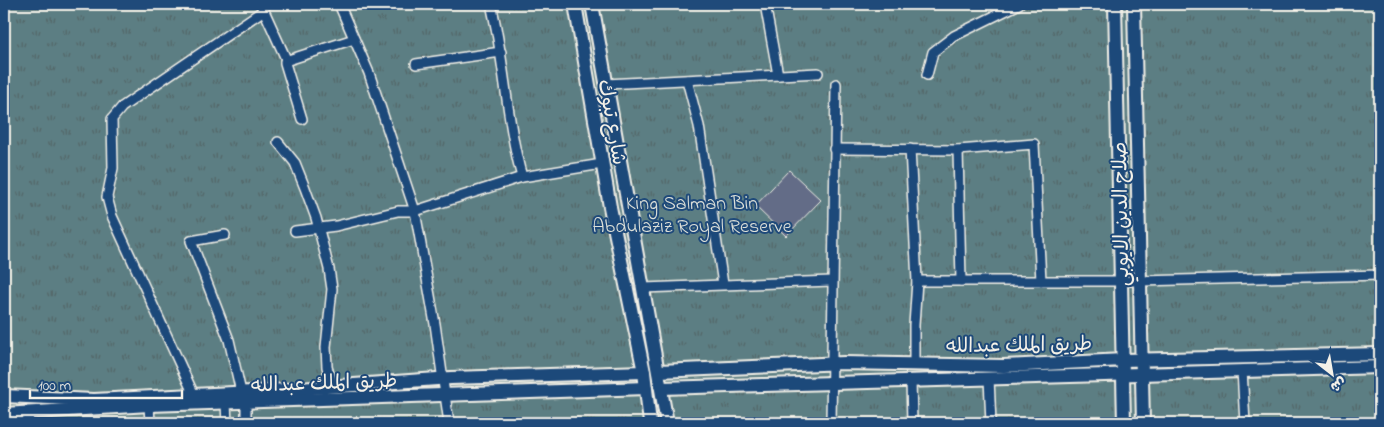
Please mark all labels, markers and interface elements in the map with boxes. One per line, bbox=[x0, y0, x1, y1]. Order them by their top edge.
street label: شارع تبوك bbox=[589, 77, 632, 168]
street label: صلاح الدين الايوبي bbox=[1107, 141, 1139, 286]
park label: King Salman Bin Abdulaziz Royal Reserve bbox=[592, 190, 792, 242]
street label: طريق الملك عبدالله bbox=[946, 331, 1093, 362]
north arrow bbox=[1306, 350, 1356, 400]
scale bar bbox=[30, 367, 182, 399]
street label: طريق الملك عبدالله bbox=[250, 367, 398, 402]
text: ش bbox=[1326, 371, 1350, 397]
text: 100 m bbox=[38, 375, 71, 397]

